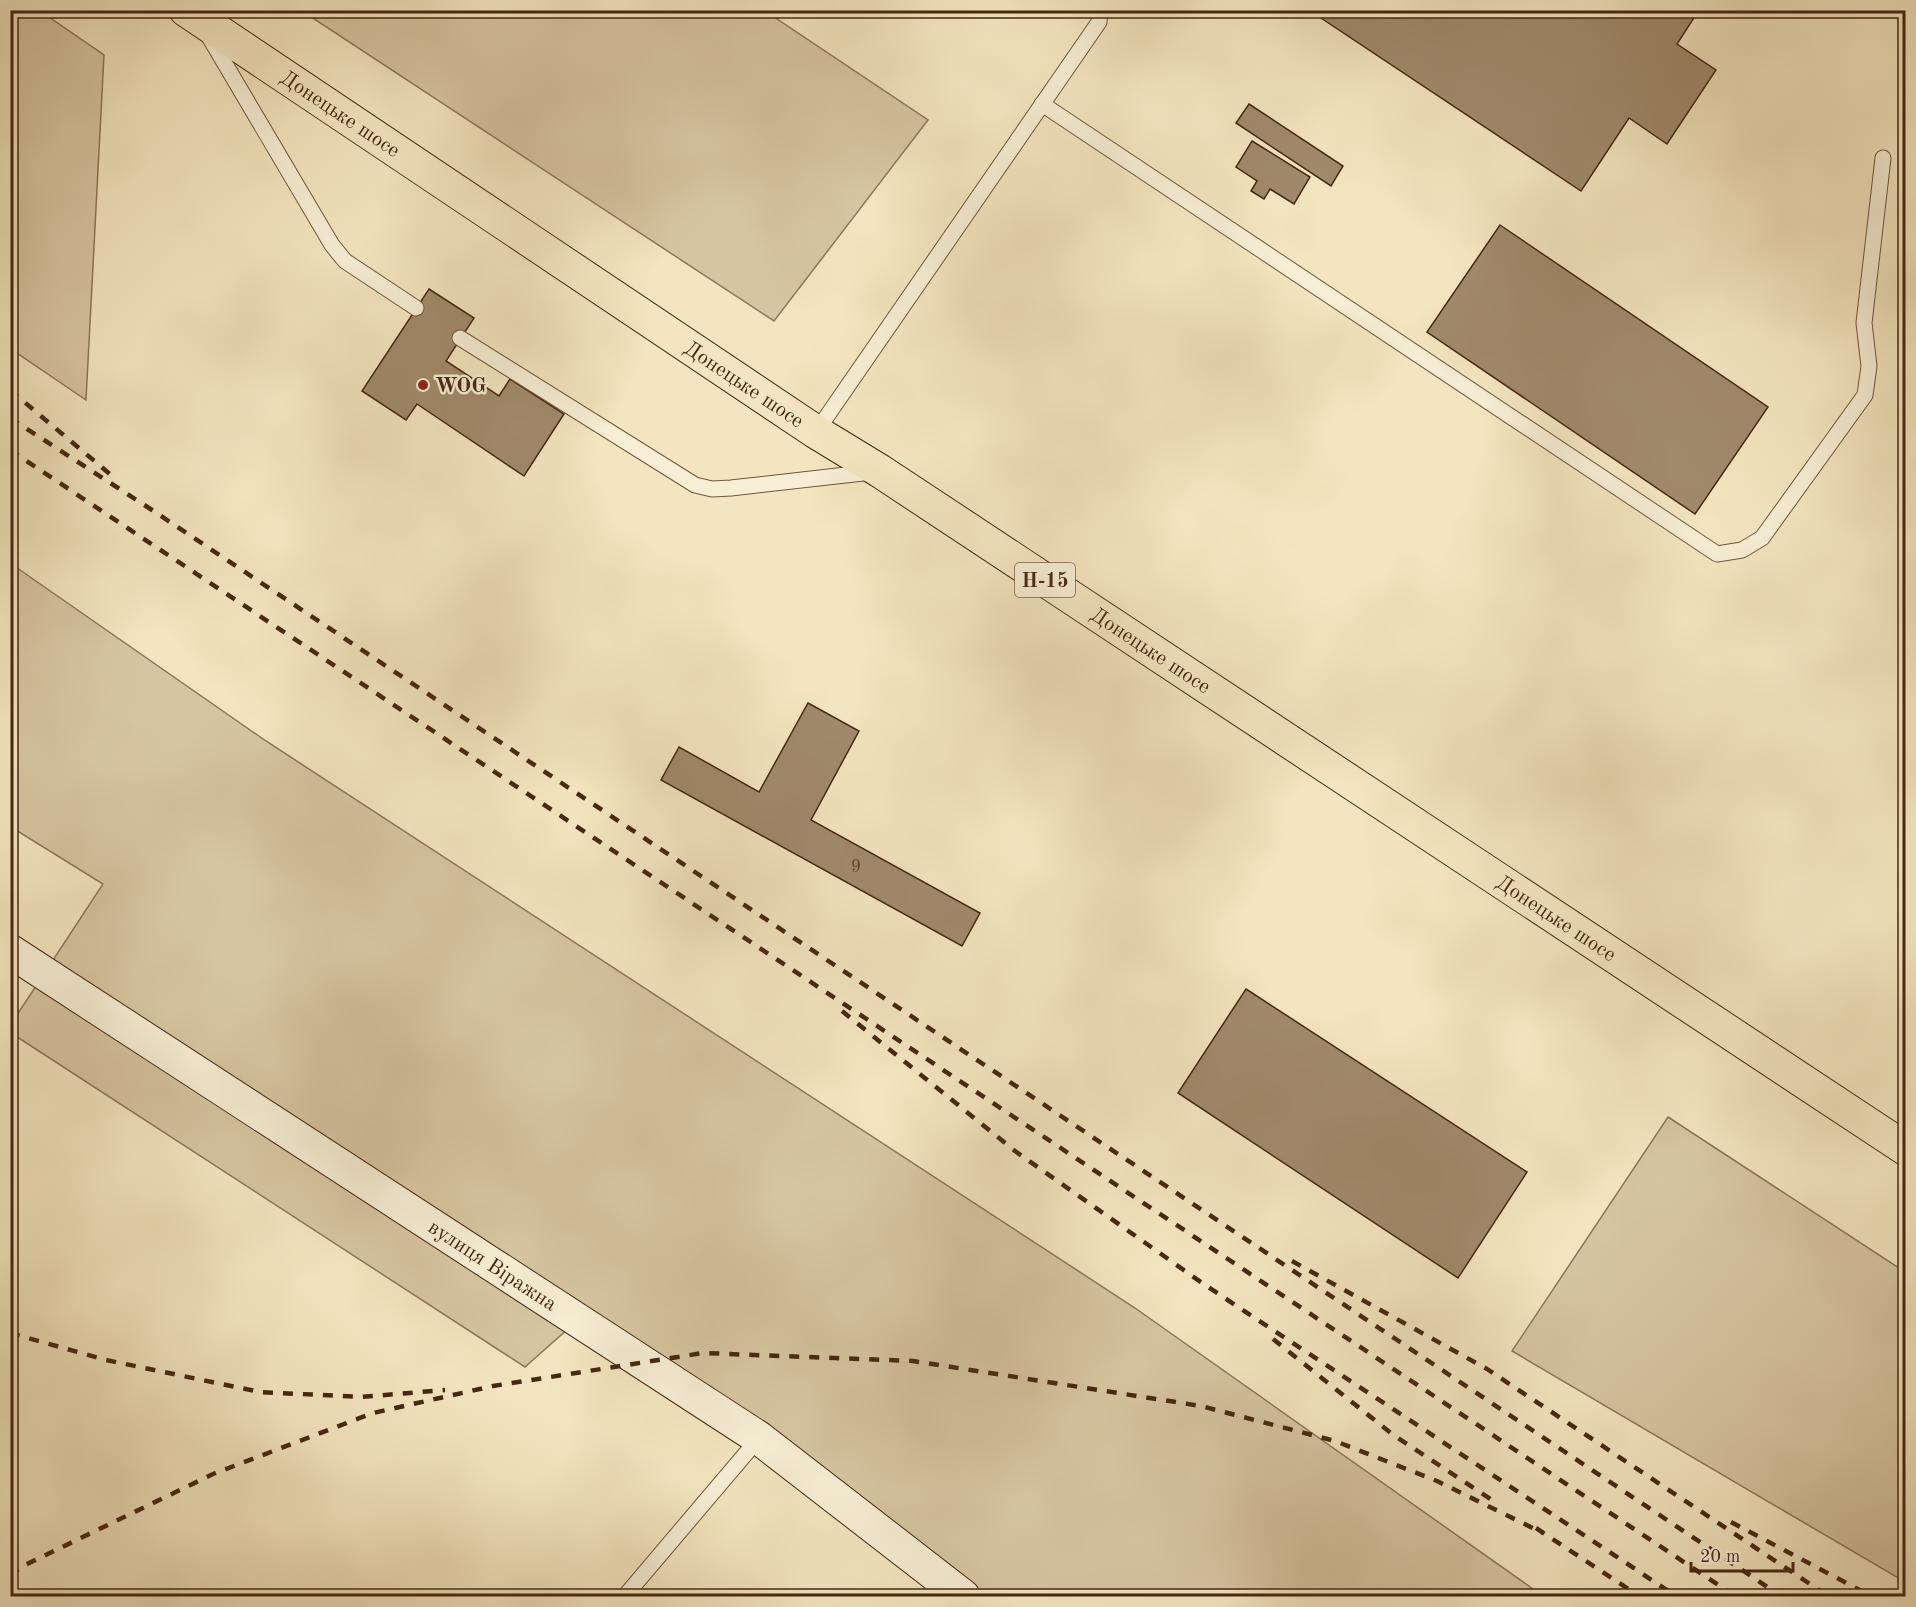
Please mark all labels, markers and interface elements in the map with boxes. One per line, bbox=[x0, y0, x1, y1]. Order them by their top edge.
street label: Донецьке шосе bbox=[276, 67, 403, 162]
street label: Донецьке шосе bbox=[680, 338, 807, 433]
place label: WOG bbox=[435, 376, 486, 397]
marker: WOG bbox=[416, 378, 430, 392]
road number: Н-15 bbox=[1015, 563, 1075, 597]
street label: Донецьке шосе bbox=[1086, 604, 1214, 698]
house number: 9 bbox=[851, 858, 861, 876]
street label: Донецьке шосе bbox=[1492, 872, 1619, 966]
street label: вулиця Віражна bbox=[424, 1217, 560, 1316]
scale bar bbox=[1691, 1535, 1793, 1573]
text: 20 m bbox=[1700, 1548, 1740, 1566]

